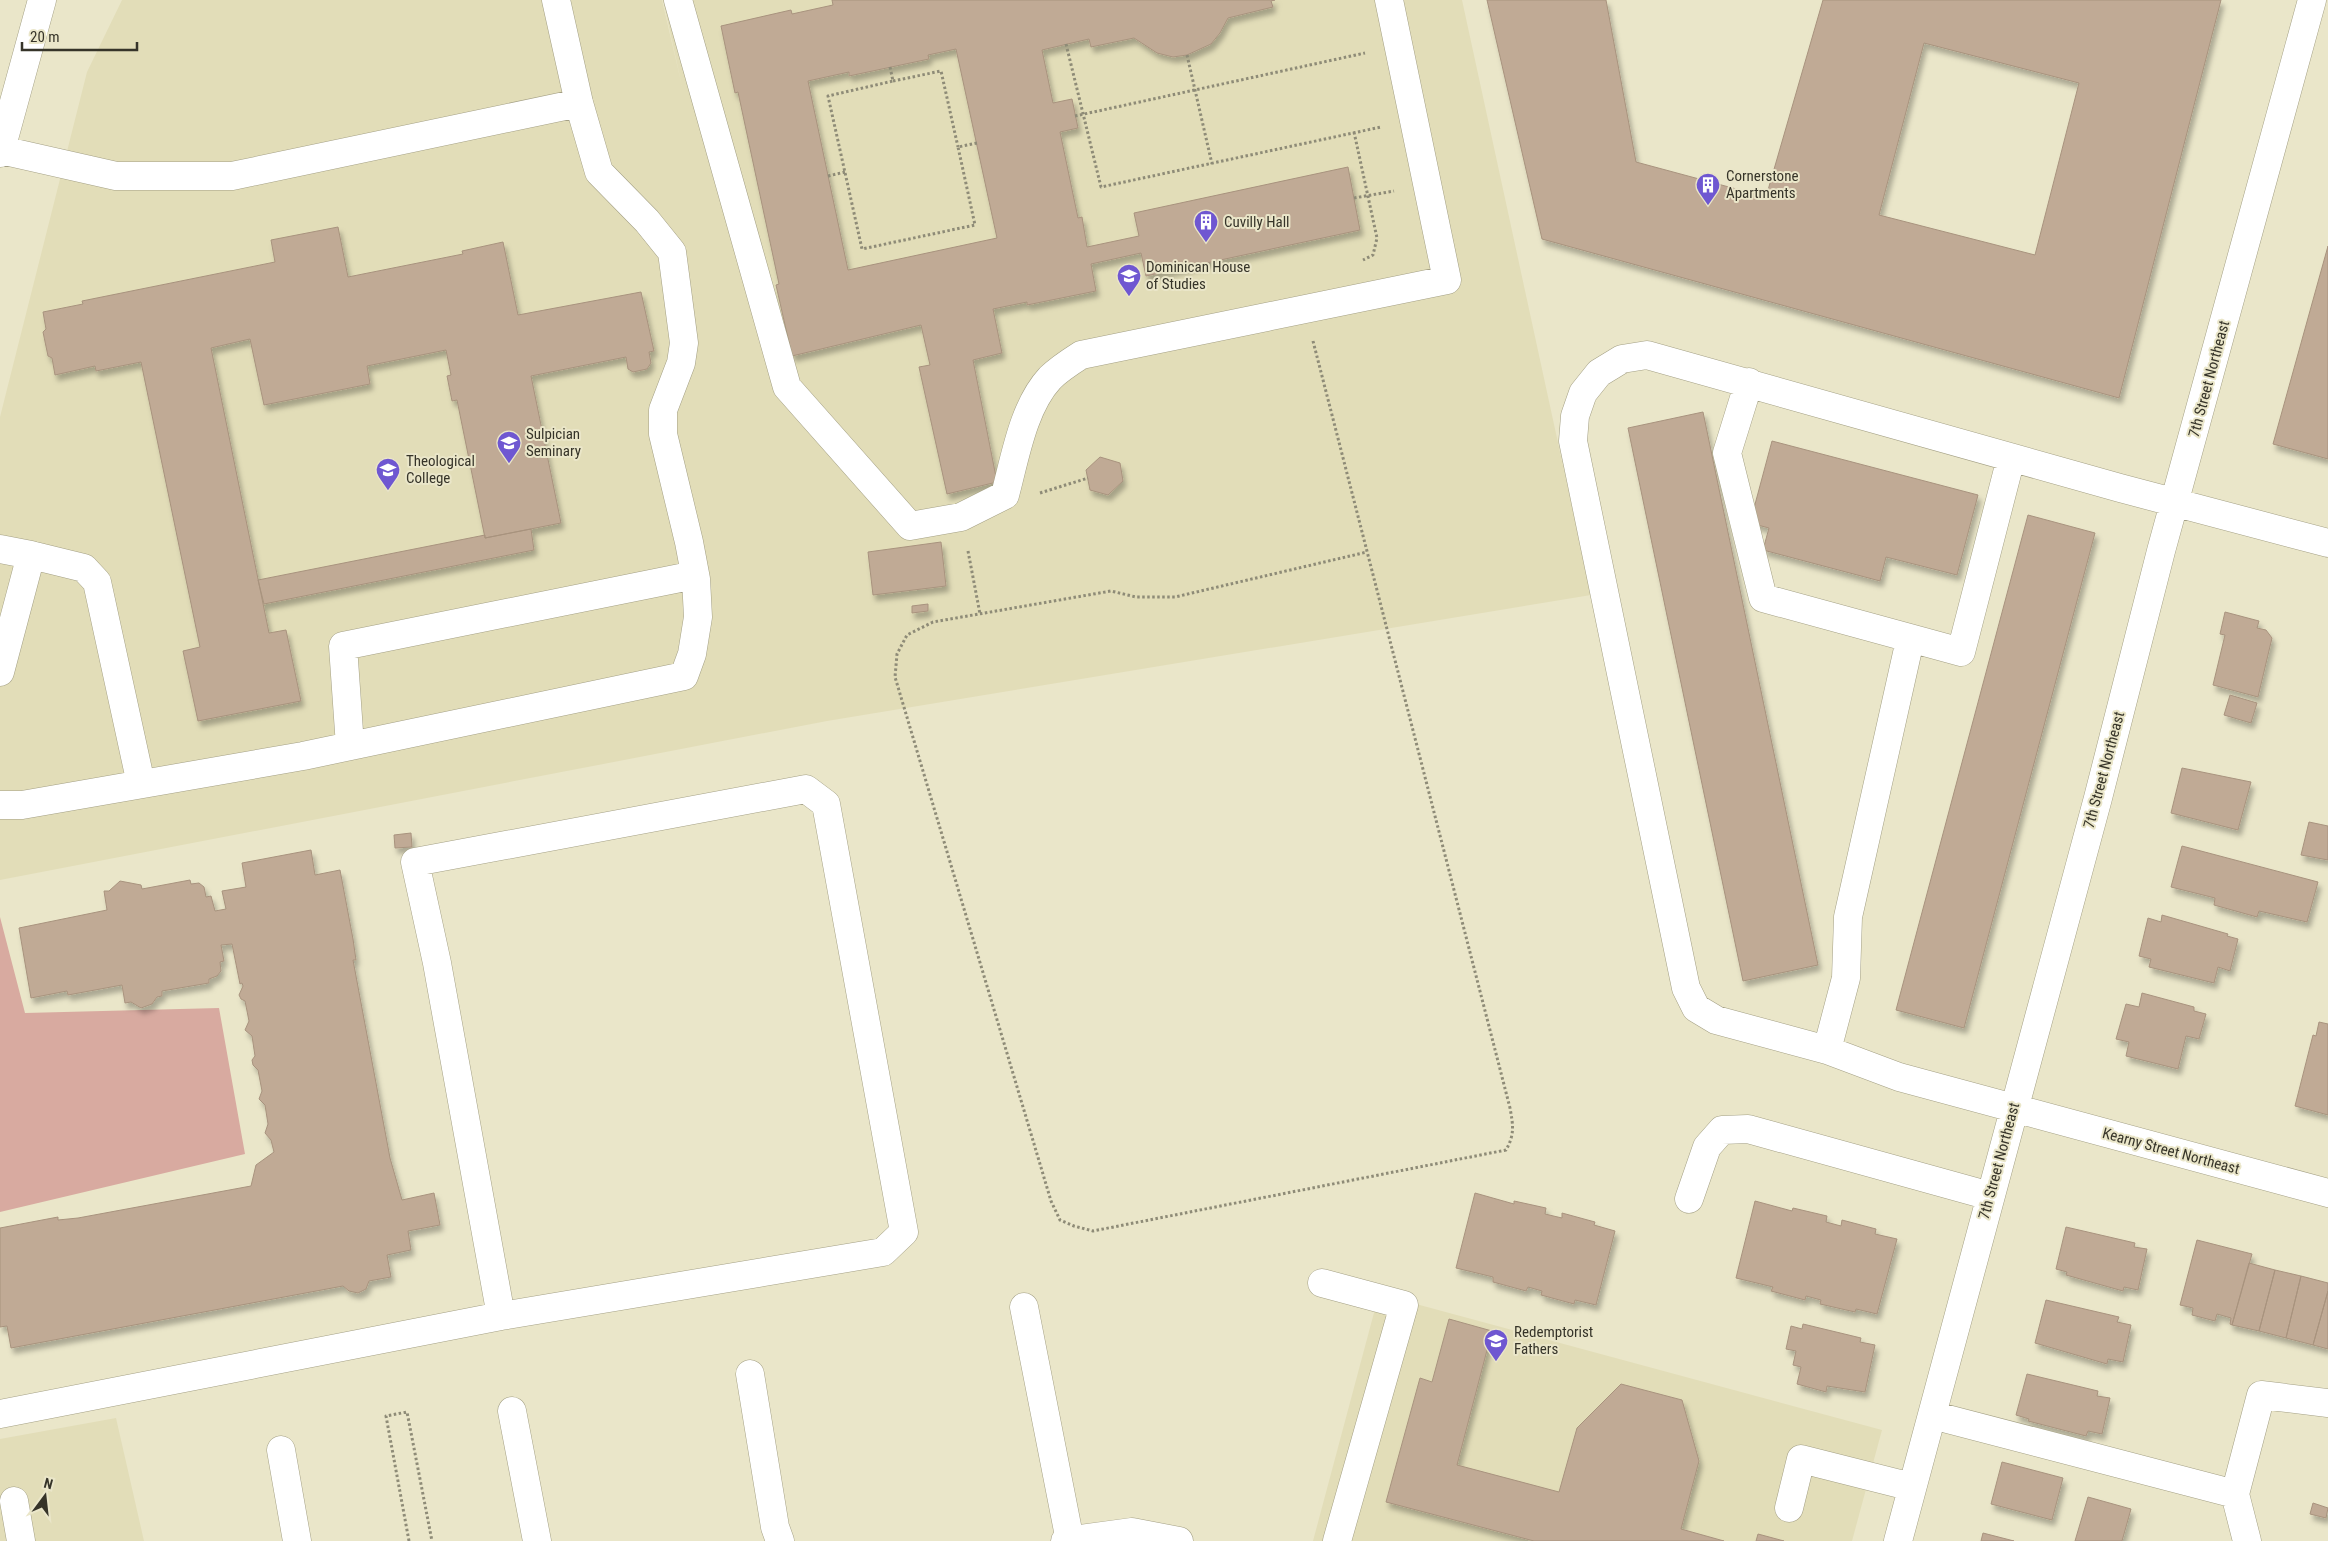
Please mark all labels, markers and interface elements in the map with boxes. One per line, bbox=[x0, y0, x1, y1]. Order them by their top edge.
scale bar bbox=[22, 20, 138, 52]
text: 20 m bbox=[30, 28, 60, 46]
place label: Cornerstone Apartments bbox=[1726, 167, 1798, 202]
building icon: Cornerstone Apartments bbox=[1695, 172, 1721, 206]
building icon: Cuvilly Hall bbox=[1193, 209, 1219, 243]
place label: Cuvilly Hall bbox=[1224, 213, 1290, 231]
place label: Dominican House of Studies bbox=[1146, 258, 1250, 293]
school or university icon: Dominican House of Studies bbox=[1116, 263, 1142, 297]
street label: 7th Street Northeast bbox=[2185, 319, 2233, 439]
place label: Sulpician Seminary bbox=[526, 425, 581, 460]
school or university icon: Sulpician Seminary bbox=[496, 430, 522, 464]
place label: Theological College bbox=[406, 452, 475, 487]
school or university icon: Theological College bbox=[375, 457, 401, 491]
street label: 7th Street Northeast bbox=[2080, 710, 2128, 830]
street label: 7th Street Northeast bbox=[1975, 1101, 2023, 1221]
street label: Kearny Street Northeast bbox=[2100, 1124, 2242, 1178]
place label: Redemptorist Fathers bbox=[1514, 1323, 1593, 1358]
school or university icon: Redemptorist Fathers bbox=[1483, 1328, 1509, 1362]
north arrow bbox=[20, 1471, 70, 1521]
text: N bbox=[42, 1475, 55, 1492]

